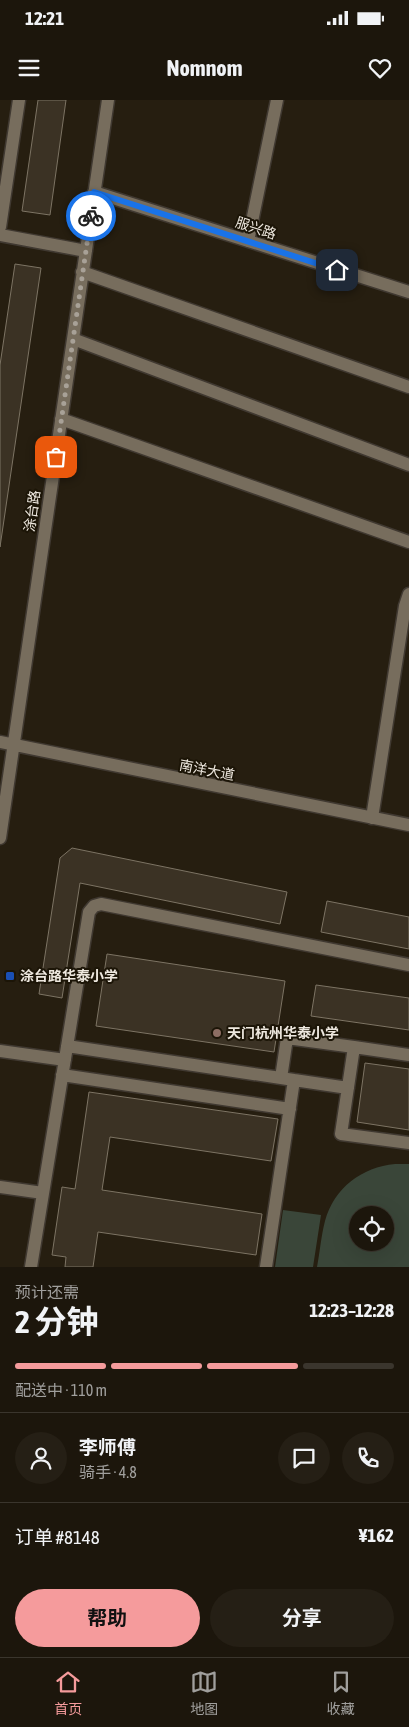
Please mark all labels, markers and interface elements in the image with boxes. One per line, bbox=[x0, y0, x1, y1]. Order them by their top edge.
text: 12:21 bbox=[25, 7, 64, 29]
icon: menu bbox=[15, 54, 43, 82]
icon: heart bbox=[366, 54, 394, 82]
text: Nomnom bbox=[166, 55, 243, 81]
courier bbox=[66, 191, 116, 241]
icon: bike bbox=[77, 202, 105, 230]
street label: 服兴路 bbox=[234, 214, 278, 242]
pin bbox=[316, 249, 358, 291]
icon: home bbox=[323, 256, 351, 284]
pin bbox=[35, 436, 77, 478]
icon: bag bbox=[42, 443, 70, 471]
street label: 涂台路 bbox=[21, 489, 43, 533]
street label: 南洋大道 bbox=[178, 757, 236, 783]
place label: 涂台路华泰小学 bbox=[20, 968, 118, 984]
marker: 涂台路华泰小学 bbox=[4, 970, 16, 982]
place label: 天门杭州华泰小学 bbox=[227, 1025, 339, 1041]
marker: 天门杭州华泰小学 bbox=[211, 1027, 223, 1039]
map controls bbox=[349, 1206, 394, 1251]
button: locate bbox=[349, 1206, 394, 1251]
text: 预计还需 bbox=[15, 1283, 79, 1301]
text: 12:23–12:28 bbox=[309, 1299, 394, 1321]
text: 2 分钟 bbox=[15, 1303, 98, 1340]
text: 配送中 · 110 m bbox=[15, 1381, 107, 1399]
button: person bbox=[15, 1432, 67, 1484]
button: chat bbox=[278, 1432, 330, 1484]
button: phone bbox=[342, 1432, 394, 1484]
text: 李师傅 bbox=[79, 1436, 136, 1458]
text: 骑手 · 4.8 bbox=[79, 1463, 137, 1481]
text: ¥162 bbox=[359, 1524, 394, 1546]
text: 订单 #8148 bbox=[15, 1526, 100, 1548]
button: 帮助 bbox=[15, 1589, 200, 1647]
button: 分享 bbox=[210, 1589, 394, 1647]
tab: 首页 bbox=[54, 1668, 82, 1718]
tab: 地图 bbox=[190, 1668, 218, 1718]
tab: 收藏 bbox=[327, 1668, 355, 1718]

